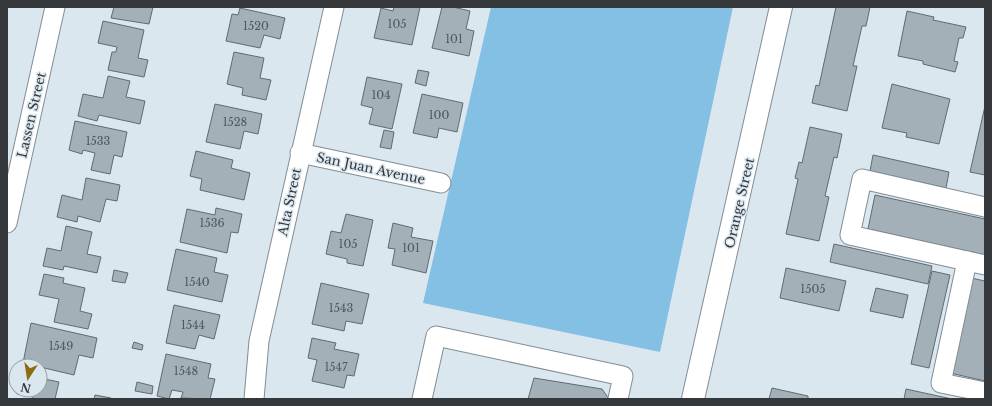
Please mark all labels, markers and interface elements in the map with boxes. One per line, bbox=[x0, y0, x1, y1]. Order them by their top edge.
house number: 105 bbox=[387, 17, 407, 31]
house number: 1520 bbox=[243, 19, 269, 33]
house number: 101 bbox=[445, 32, 463, 46]
street label: Lassen Street bbox=[13, 70, 50, 160]
house number: 104 bbox=[371, 88, 391, 102]
house number: 100 bbox=[429, 108, 449, 122]
house number: 1528 bbox=[223, 115, 247, 129]
house number: 1533 bbox=[86, 134, 111, 148]
street label: San Juan Avenue bbox=[315, 149, 427, 188]
street label: Orange Street bbox=[721, 156, 758, 250]
street label: Alta Street bbox=[274, 166, 305, 239]
house number: 1536 bbox=[199, 216, 225, 230]
house number: 105 bbox=[338, 237, 358, 251]
house number: 101 bbox=[402, 241, 420, 255]
house number: 1540 bbox=[184, 275, 210, 289]
house number: 1505 bbox=[800, 282, 826, 296]
house number: 1543 bbox=[329, 301, 353, 315]
house number: 1544 bbox=[181, 318, 205, 332]
house number: 1549 bbox=[49, 339, 73, 353]
north arrow bbox=[8, 358, 48, 398]
house number: 1547 bbox=[324, 360, 348, 374]
house number: 1548 bbox=[174, 364, 198, 378]
text: N bbox=[19, 380, 32, 396]

